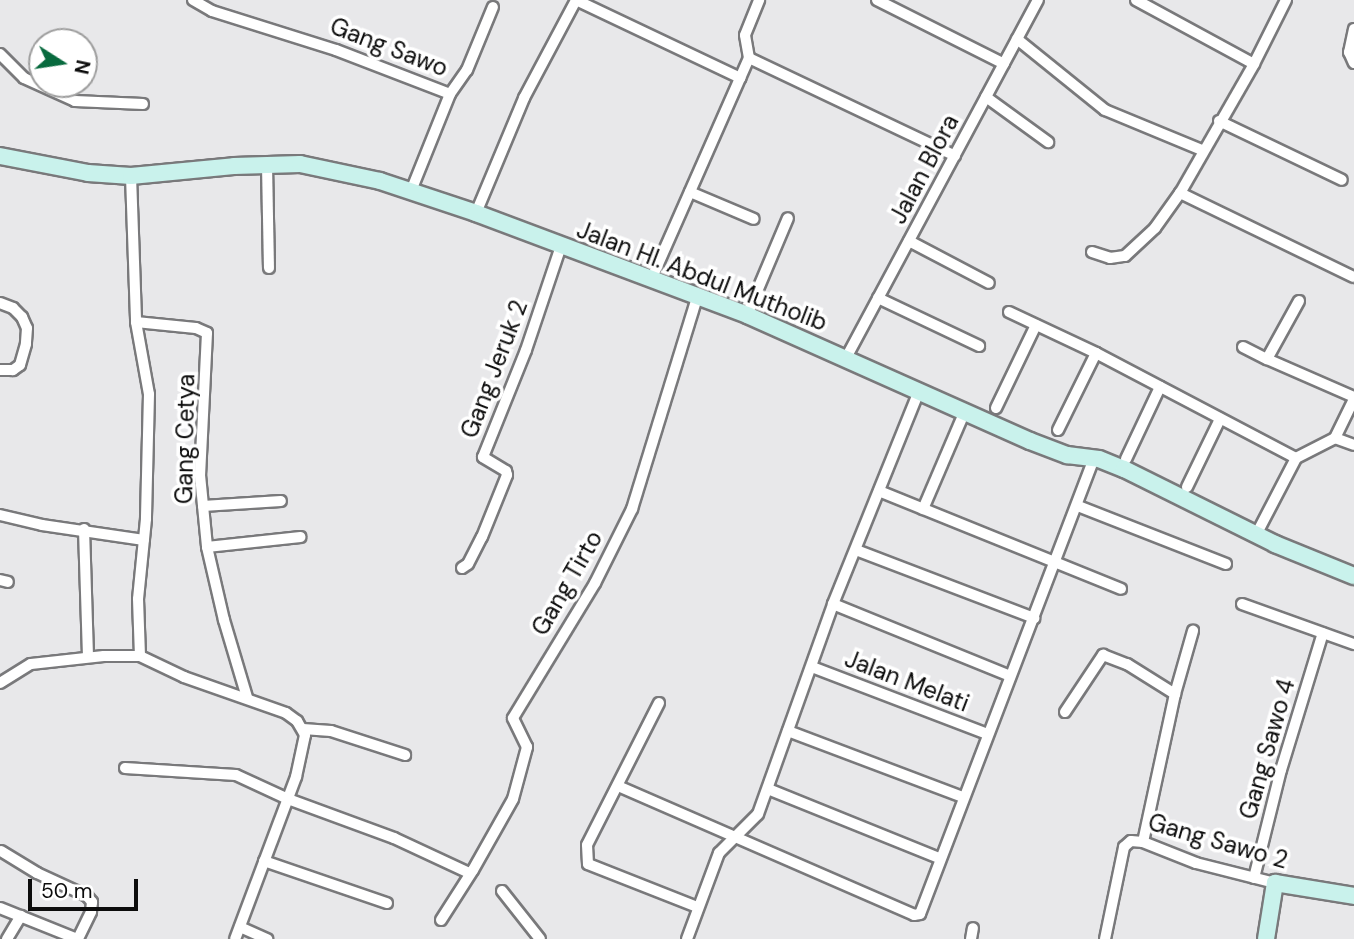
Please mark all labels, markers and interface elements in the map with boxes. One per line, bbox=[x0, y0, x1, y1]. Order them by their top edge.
street label: Gang Sawo bbox=[326, 11, 452, 83]
north arrow bbox=[28, 28, 98, 98]
text: N bbox=[68, 58, 96, 76]
street label: Jalan Blora bbox=[883, 109, 965, 229]
street label: Jalan HI. Abdul Mutholib bbox=[573, 215, 831, 337]
street label: Gang Jeruk 2 bbox=[455, 296, 533, 442]
street label: Gang Cetya bbox=[169, 374, 201, 504]
street label: Gang Tirto bbox=[525, 525, 609, 641]
street label: Jalan Melati bbox=[841, 644, 973, 718]
street label: Gang Sawo 4 bbox=[1233, 676, 1301, 822]
street label: Gang Sawo 2 bbox=[1145, 807, 1291, 875]
scale bar bbox=[32, 866, 142, 910]
text: 50 m bbox=[41, 877, 92, 905]

